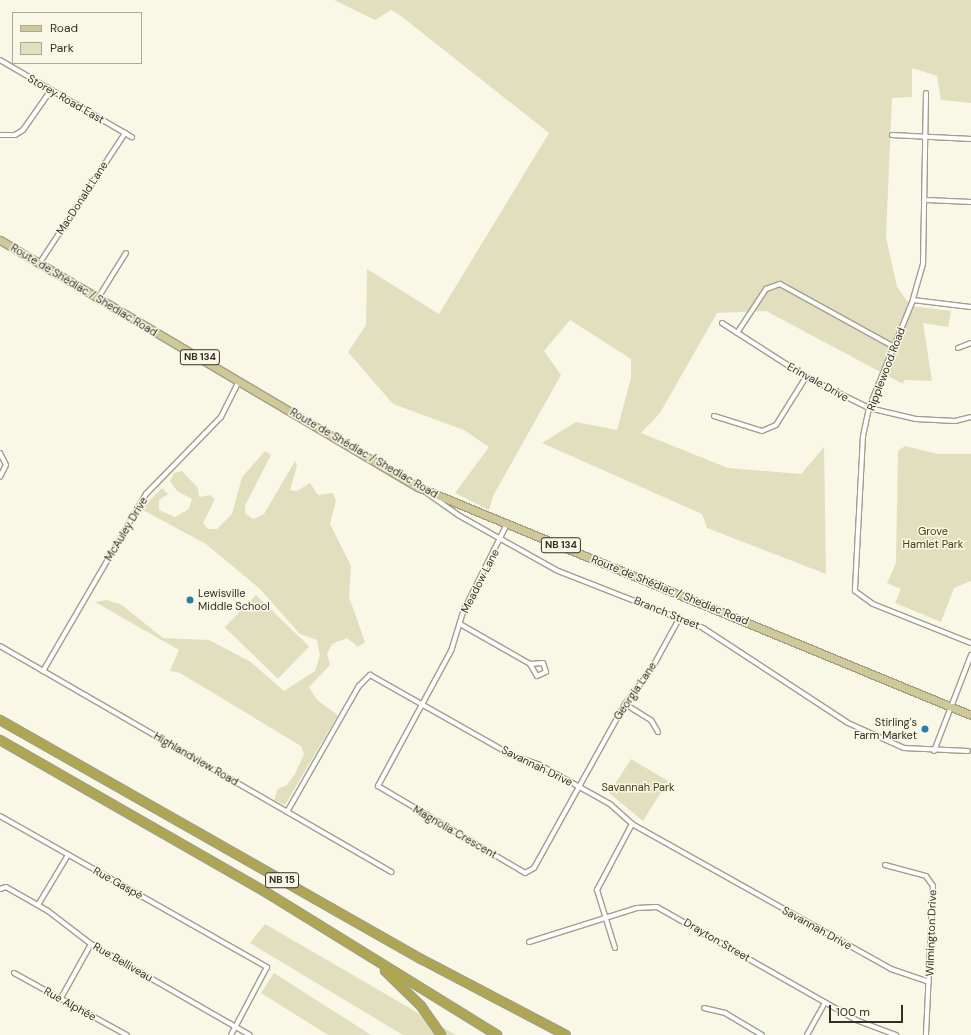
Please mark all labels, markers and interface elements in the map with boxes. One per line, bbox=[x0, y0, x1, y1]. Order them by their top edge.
legend bbox=[12, 12, 142, 64]
text: Road bbox=[50, 20, 78, 36]
text: Park bbox=[50, 40, 74, 56]
street label: Storey Road East bbox=[25, 72, 107, 126]
street label: MacDonald Lane bbox=[53, 159, 111, 237]
street label: Route de Shédiac / Shediac Road bbox=[8, 241, 160, 339]
street label: Ripplewood Road bbox=[864, 326, 908, 412]
road number: NB 134 bbox=[179, 349, 221, 365]
street label: Erinvale Drive bbox=[785, 360, 851, 404]
street label: Route de Shédiac / Shediac Road bbox=[288, 405, 440, 501]
street label: McAuley Drive bbox=[102, 494, 150, 564]
park label: Grove Hamlet Park bbox=[903, 525, 963, 551]
road number: NB 134 bbox=[540, 537, 582, 553]
street label: Meadow Lane bbox=[458, 547, 502, 615]
street label: Route de Shédiac / Shediac Road bbox=[589, 552, 751, 628]
place label: Lewisville Middle School bbox=[198, 587, 270, 613]
street label: Branch Street bbox=[632, 594, 702, 632]
marker: Lewisville Middle School bbox=[185, 595, 195, 605]
street label: Georgia Lane bbox=[611, 660, 659, 722]
place label: Stirling's Farm Market bbox=[854, 716, 917, 742]
marker: Stirling's Farm Market bbox=[920, 724, 930, 734]
street label: Highlandview Road bbox=[151, 729, 241, 789]
street label: Savannah Drive bbox=[499, 743, 575, 789]
park label: Savannah Park bbox=[601, 780, 675, 794]
street label: Magnolia Crescent bbox=[411, 803, 499, 861]
street label: Rue Gaspé bbox=[91, 864, 145, 902]
road number: NB 15 bbox=[265, 872, 299, 888]
street label: Wilmington Drive bbox=[923, 889, 939, 977]
street label: Savannah Drive bbox=[780, 903, 854, 953]
street label: Drayton Street bbox=[681, 916, 753, 964]
street label: Rue Belliveau bbox=[91, 940, 155, 984]
street label: Rue Alphée bbox=[42, 984, 98, 1024]
scale bar bbox=[831, 997, 905, 1023]
text: 100 m bbox=[836, 1004, 870, 1020]

